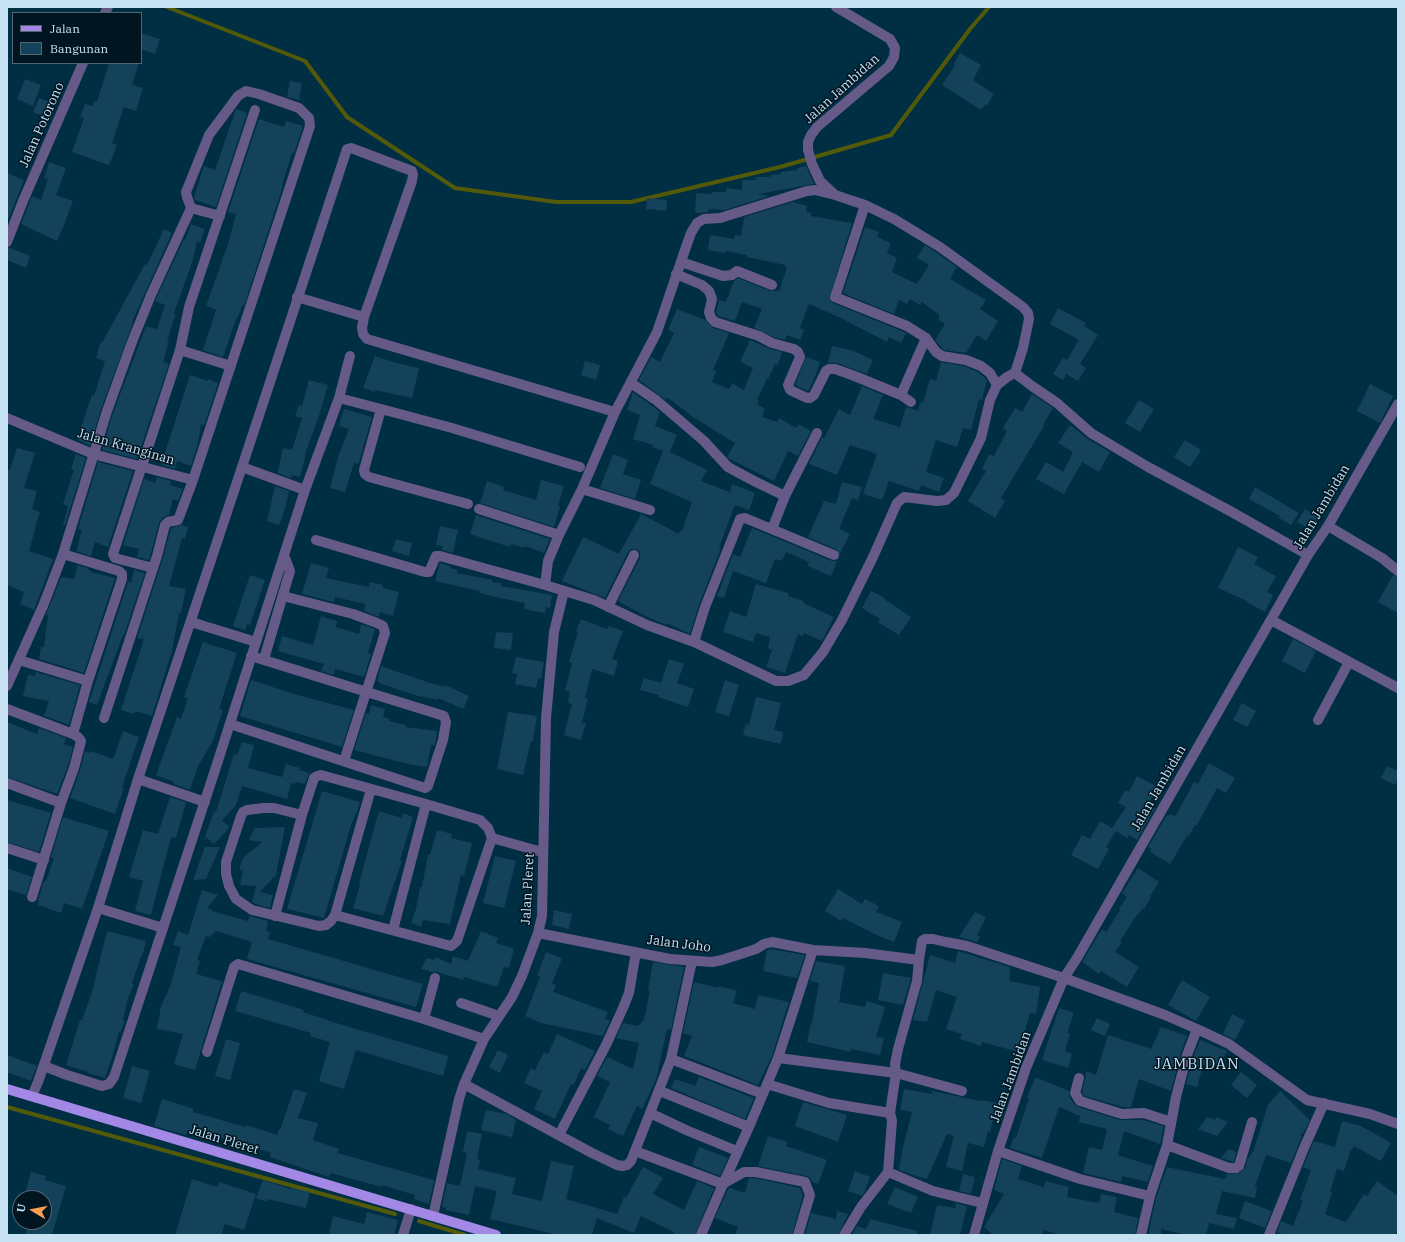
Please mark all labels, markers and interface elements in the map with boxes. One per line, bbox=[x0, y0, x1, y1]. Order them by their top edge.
legend bbox=[12, 12, 142, 64]
text: Jalan bbox=[50, 21, 80, 36]
text: Bangunan bbox=[50, 41, 108, 56]
street label: Jalan Jambidan bbox=[801, 51, 883, 127]
street label: Jalan Potorono bbox=[16, 80, 68, 170]
street label: Jalan Kranginan bbox=[76, 426, 176, 468]
street label: Jalan Jambidan bbox=[1291, 462, 1353, 552]
street label: Jalan Jambidan bbox=[1128, 743, 1190, 833]
street label: Jalan Pleret bbox=[518, 853, 538, 925]
street label: Jalan Joho bbox=[646, 932, 712, 956]
street label: Jalan Jambidan bbox=[987, 1029, 1035, 1125]
district label: JAMBIDAN bbox=[1154, 1056, 1240, 1074]
street label: Jalan Pleret bbox=[187, 1122, 261, 1158]
north arrow bbox=[12, 1190, 52, 1230]
text: U bbox=[14, 1203, 29, 1213]

